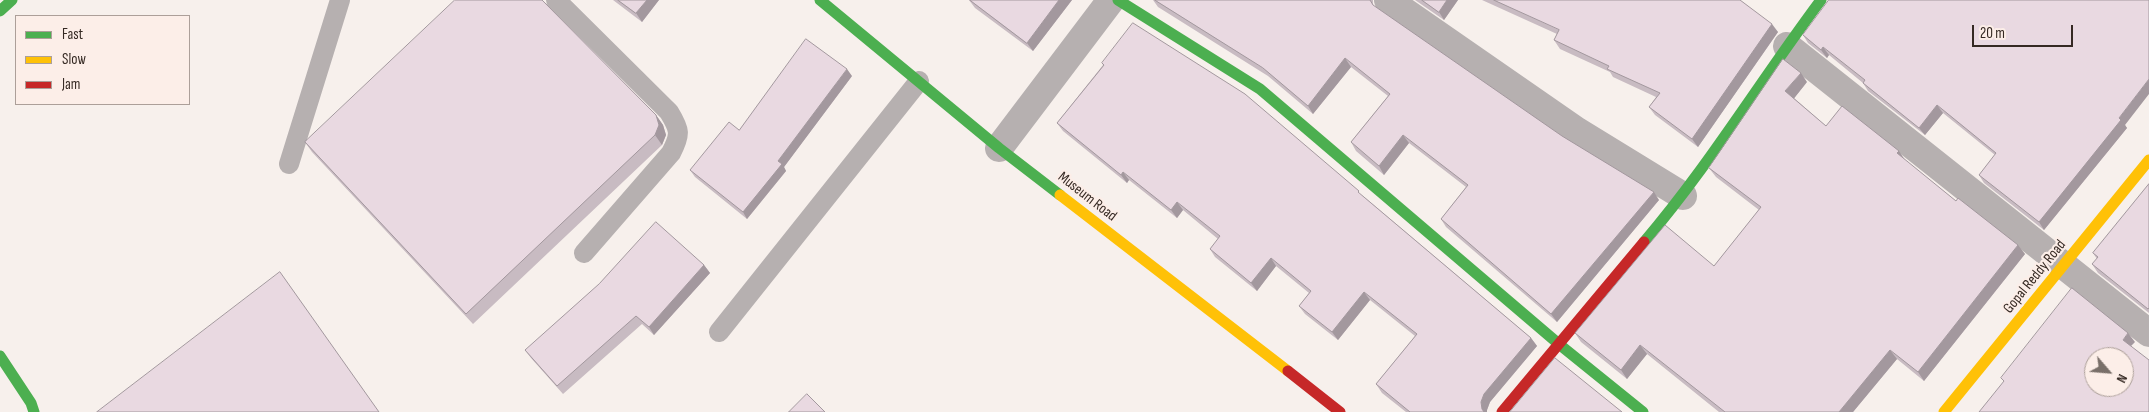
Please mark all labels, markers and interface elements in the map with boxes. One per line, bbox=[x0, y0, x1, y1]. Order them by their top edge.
legend bbox=[15, 15, 190, 105]
scale bar bbox=[1974, 15, 2075, 47]
text: 20 m bbox=[1980, 24, 2005, 43]
text: Fast bbox=[62, 25, 83, 44]
text: Slow bbox=[62, 50, 86, 69]
text: Jam bbox=[62, 75, 80, 94]
street label: Museum Road bbox=[1054, 168, 1120, 226]
street label: Gopal Reddy Road bbox=[2000, 237, 2070, 317]
north arrow bbox=[2084, 347, 2134, 397]
text: N bbox=[2113, 371, 2131, 386]

